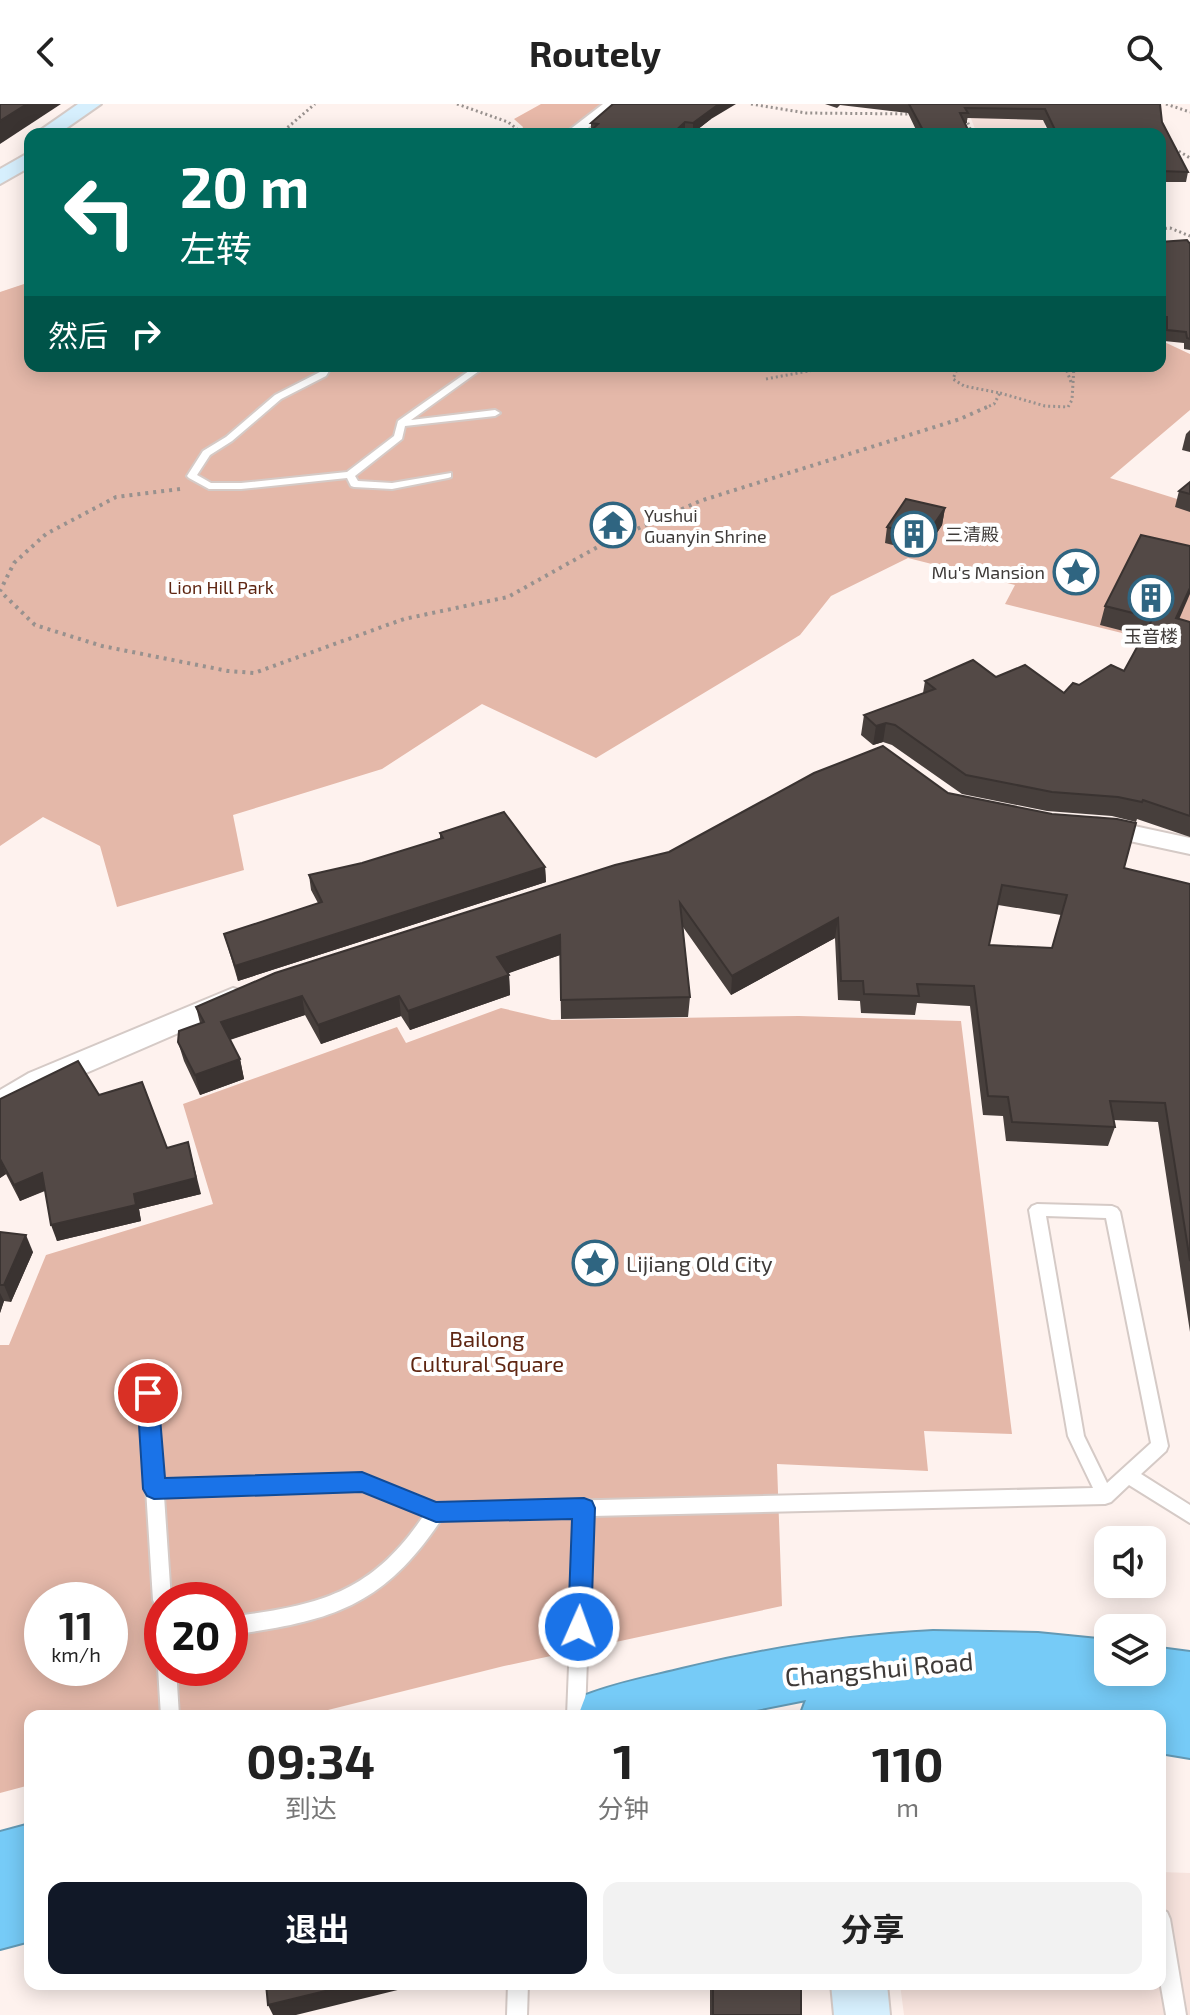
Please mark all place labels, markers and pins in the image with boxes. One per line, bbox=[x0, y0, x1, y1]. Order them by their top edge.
temple icon: Yushui Guanyin Shrine bbox=[589, 501, 637, 549]
place label: Yushui Guanyin Shrine bbox=[644, 504, 767, 547]
building icon: 三清殿 bbox=[890, 510, 938, 558]
place label: 三清殿 bbox=[945, 523, 999, 545]
place icon: Mu's Mansion bbox=[1052, 548, 1100, 596]
place label: Mu's Mansion bbox=[932, 561, 1045, 583]
building icon: 玉音楼 bbox=[1127, 574, 1175, 622]
place label: 玉音楼 bbox=[1124, 625, 1178, 647]
place icon: Lijiang Old City bbox=[571, 1239, 619, 1287]
place label: Lijiang Old City bbox=[626, 1250, 773, 1277]
pin bbox=[114, 1359, 182, 1427]

